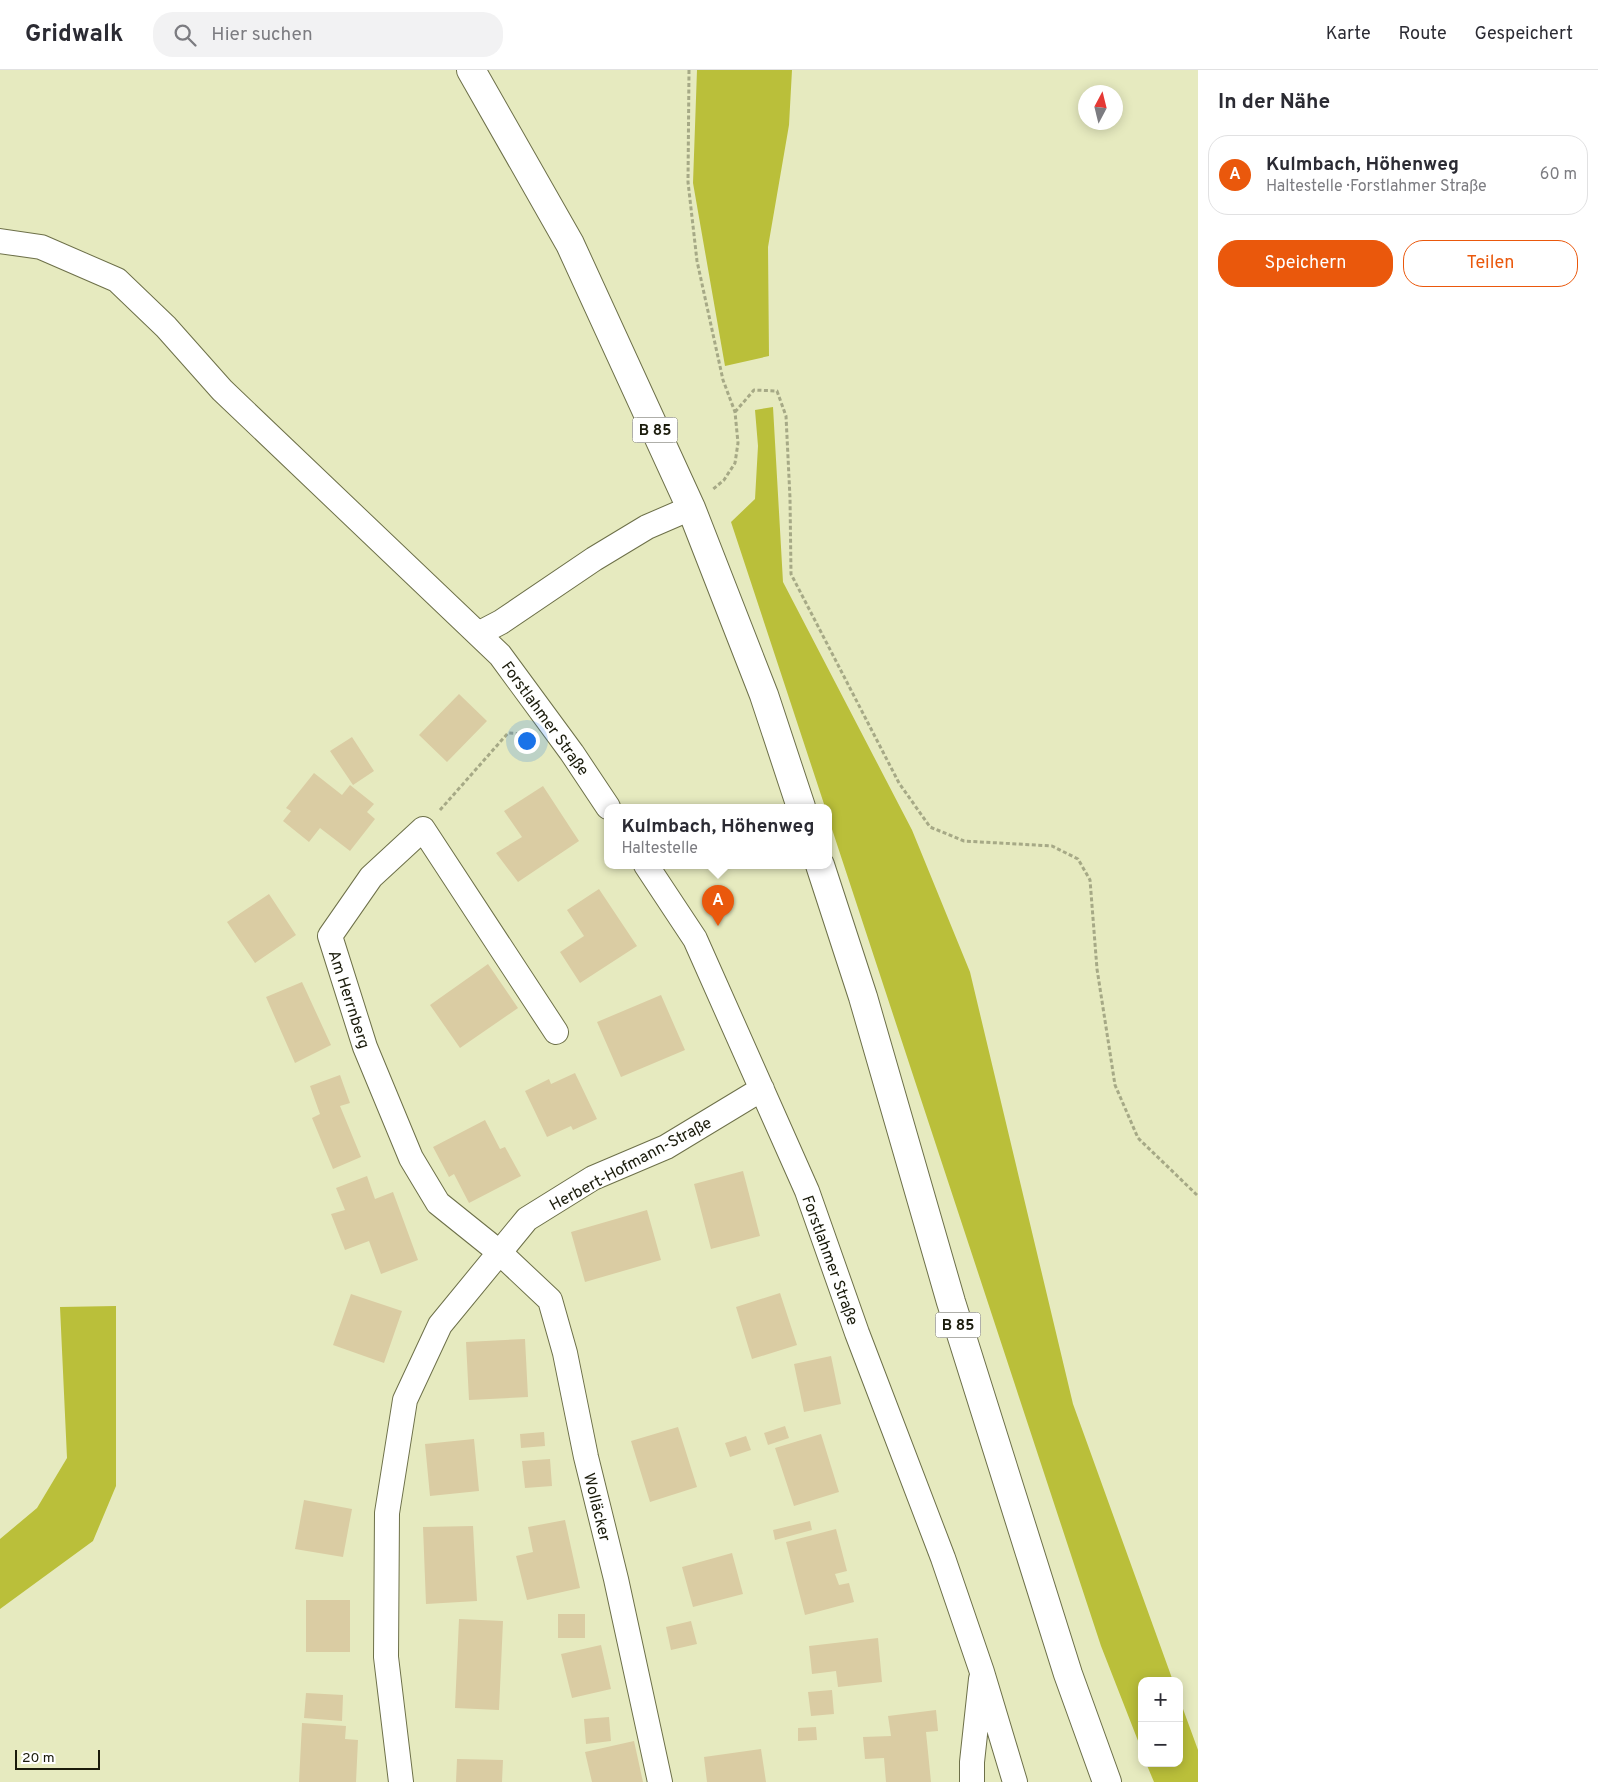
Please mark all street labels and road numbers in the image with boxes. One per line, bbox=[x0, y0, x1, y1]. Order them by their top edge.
road number: B 85 bbox=[632, 418, 678, 442]
street label: Forstlahmer Straße bbox=[496, 658, 593, 780]
street label: Am Herrnberg bbox=[323, 948, 373, 1051]
street label: Herbert-Hofmann-Straße bbox=[546, 1114, 715, 1216]
street label: Forstlahmer Straße bbox=[796, 1193, 862, 1328]
road number: B 85 bbox=[936, 1312, 980, 1338]
street label: Wolläcker bbox=[578, 1471, 614, 1544]

